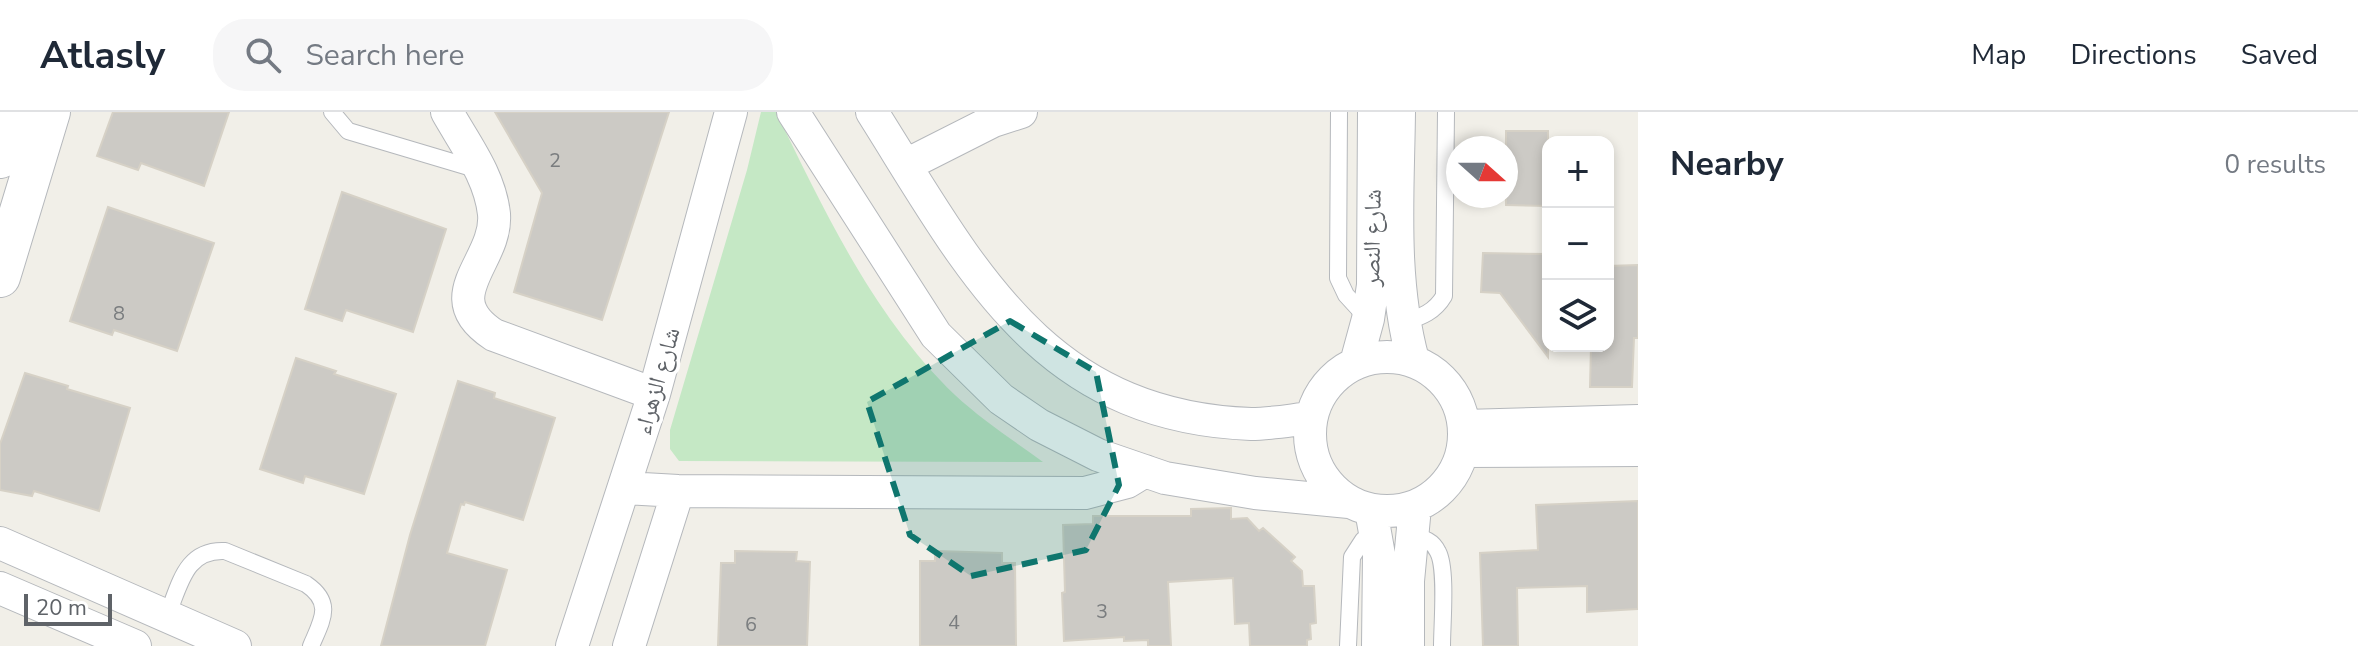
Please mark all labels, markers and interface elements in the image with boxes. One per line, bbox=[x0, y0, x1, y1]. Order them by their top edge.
search box bbox=[213, 19, 773, 91]
text: Atlasly bbox=[40, 30, 165, 81]
icon: search bbox=[241, 33, 285, 77]
text: Search here bbox=[305, 35, 464, 76]
text: Map bbox=[1971, 36, 2026, 74]
text: Directions bbox=[2070, 36, 2197, 74]
text: Saved bbox=[2241, 36, 2318, 74]
north arrow bbox=[1446, 136, 1518, 208]
map controls bbox=[1542, 136, 1614, 352]
button: + bbox=[1542, 136, 1614, 208]
text: Nearby bbox=[1670, 141, 1784, 187]
house number: 2 bbox=[549, 147, 561, 174]
text: 0 results bbox=[2225, 147, 2326, 182]
street label: شارع النصر bbox=[1355, 189, 1389, 288]
button: − bbox=[1542, 208, 1614, 280]
button: layers bbox=[1542, 280, 1614, 352]
house number: 8 bbox=[113, 300, 125, 327]
street label: شارع الزهراء bbox=[626, 324, 688, 438]
scale bar bbox=[24, 590, 112, 626]
text: 20 m bbox=[36, 593, 87, 623]
house number: 3 bbox=[1096, 598, 1108, 625]
house number: 4 bbox=[948, 609, 960, 636]
house number: 6 bbox=[745, 611, 757, 638]

